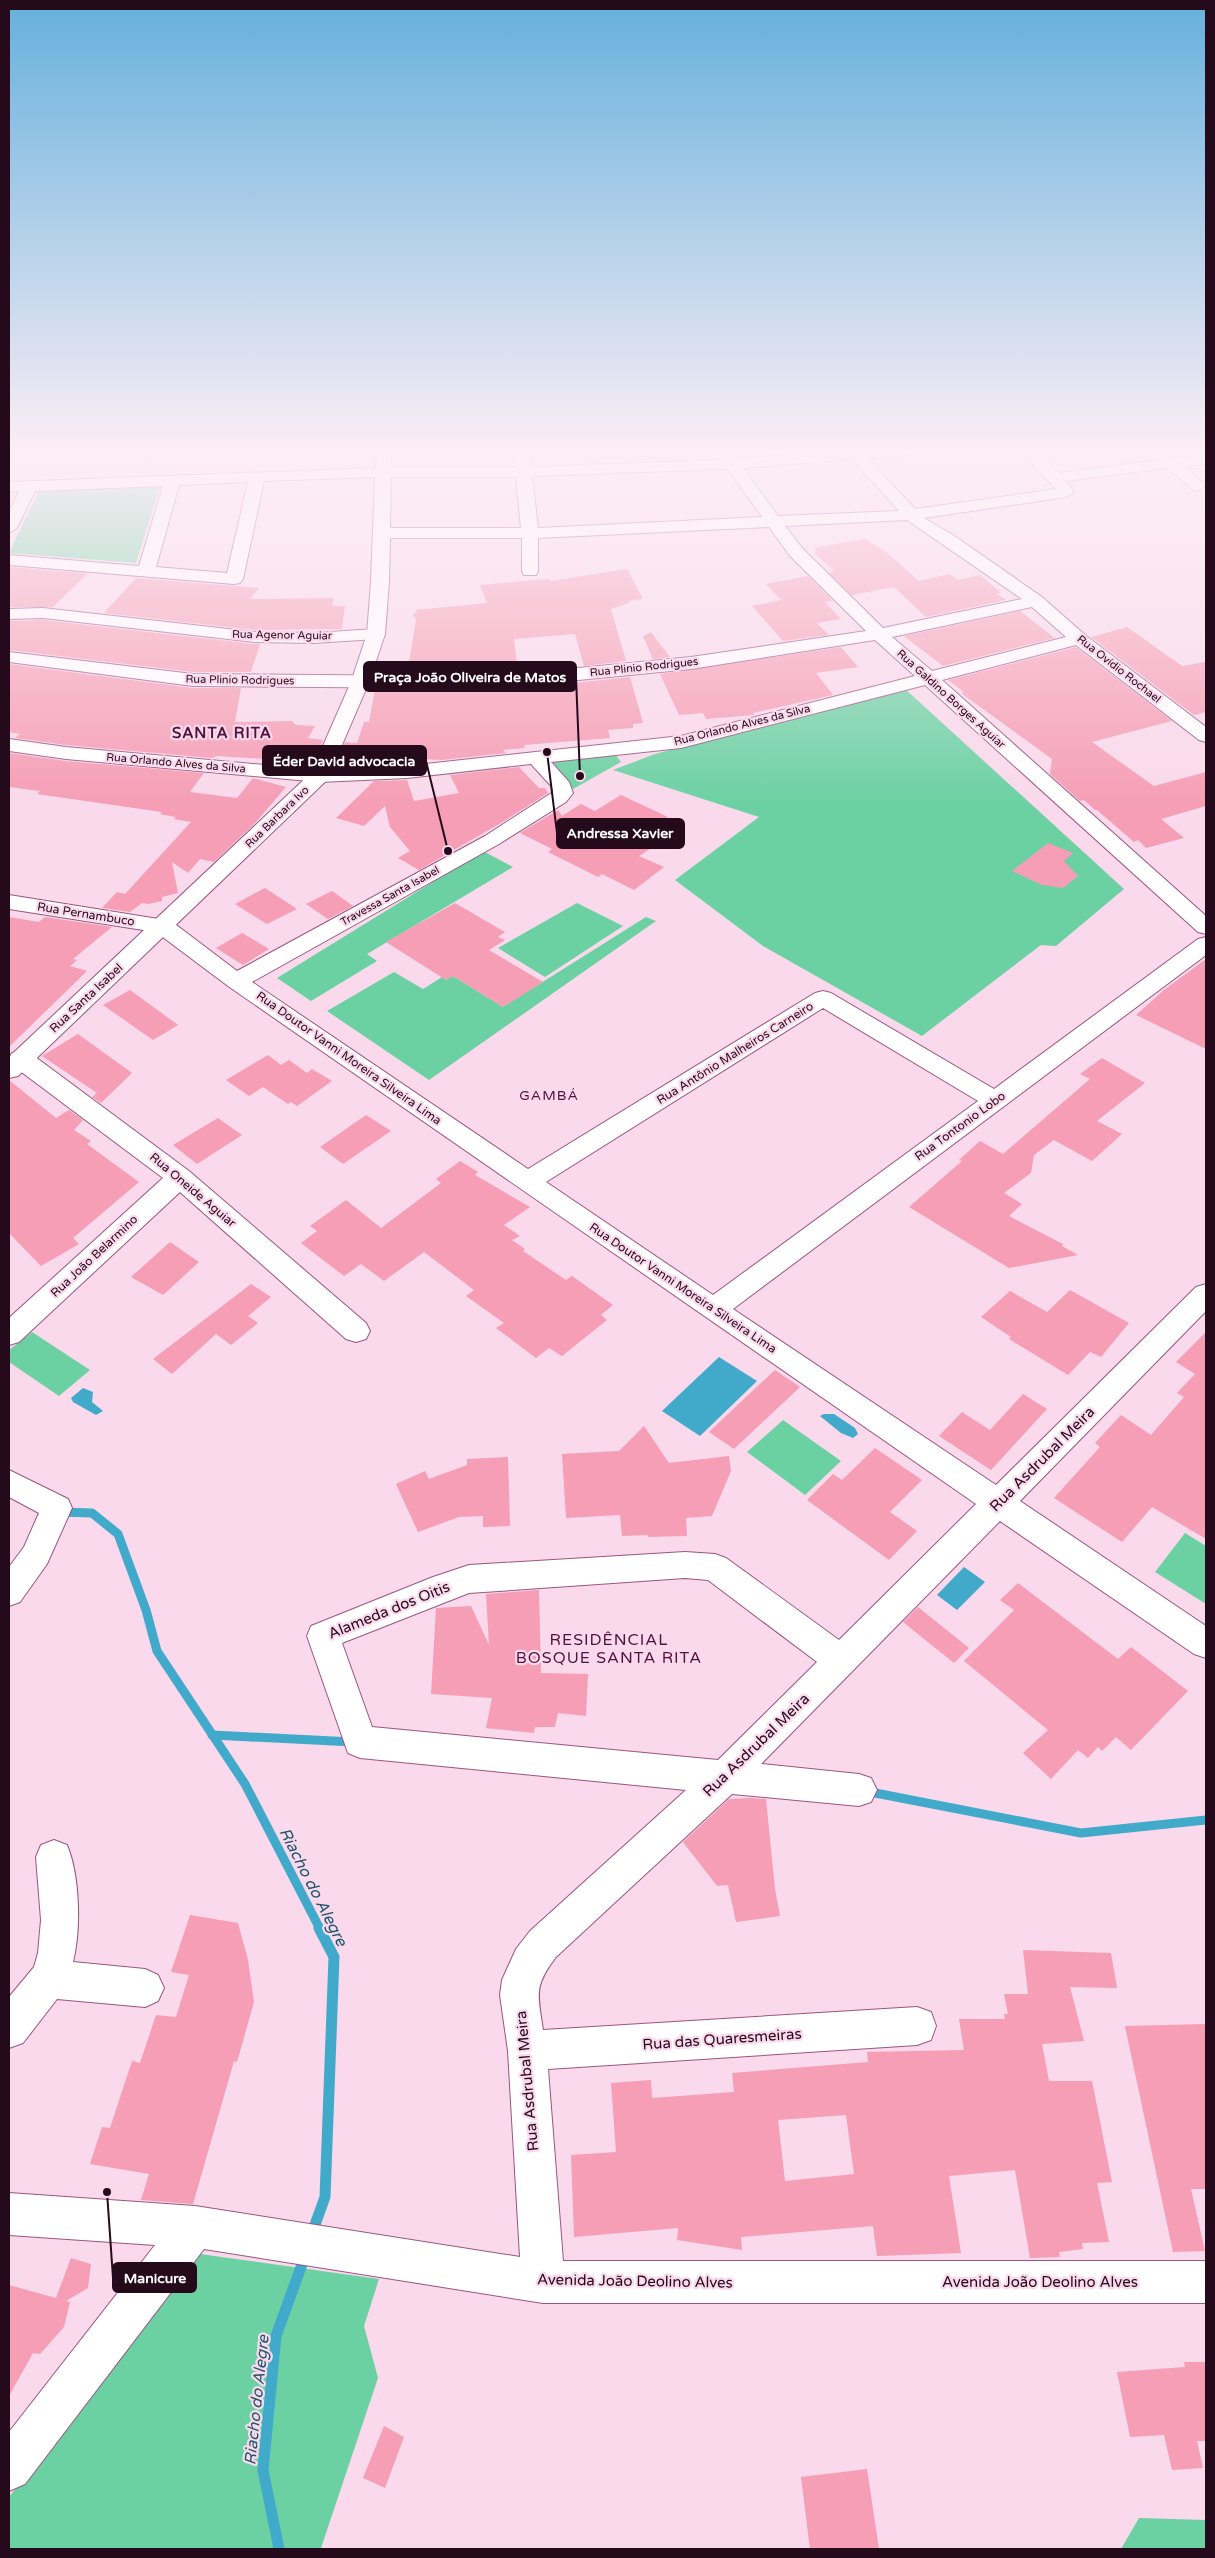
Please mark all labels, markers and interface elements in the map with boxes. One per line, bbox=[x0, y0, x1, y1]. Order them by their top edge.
street label: Rua Agenor Aguiar bbox=[232, 628, 333, 642]
street label: Rua Ovídio Rochael bbox=[1075, 632, 1163, 706]
street label: Rua Galdino Borges Aguiar bbox=[894, 647, 1008, 752]
street label: Rua Plinio Rodrigues bbox=[589, 655, 699, 679]
callout: Praça João Oliveira de Matos bbox=[364, 662, 576, 691]
text: Praça João Oliveira de Matos bbox=[374, 669, 567, 686]
street label: Rua Plinio Rodrigues bbox=[185, 673, 295, 687]
street label: Rua Orlando Alves da Silva bbox=[673, 702, 811, 748]
district label: SANTA RITA bbox=[172, 724, 272, 742]
callout: Éder David advocacia bbox=[263, 746, 426, 775]
street label: Rua Orlando Alves da Silva bbox=[106, 750, 246, 776]
text: Éder David advocacia bbox=[273, 753, 415, 770]
street label: Rua Barbara Ivo bbox=[242, 783, 312, 851]
callout: Andressa Xavier bbox=[557, 819, 684, 848]
text: Andressa Xavier bbox=[567, 825, 674, 842]
street label: Travessa Santa Isabel bbox=[338, 863, 442, 929]
street label: Rua Pernambuco bbox=[36, 899, 136, 929]
street label: Rua Santa Isabel bbox=[47, 961, 125, 1035]
street label: Rua Doutor Vanni Moreira Silveira Lima bbox=[254, 988, 444, 1128]
street label: Rua Antônio Malheiros Carneiro bbox=[654, 999, 816, 1107]
district label: GAMBÁ bbox=[519, 1087, 579, 1104]
street label: Rua Tontonio Lobo bbox=[912, 1089, 1008, 1163]
street label: Rua Oneide Aguiar bbox=[147, 1150, 239, 1230]
street label: Rua João Belarmino bbox=[48, 1212, 140, 1300]
street label: Rua Doutor Vanni Moreira Silveira Lima bbox=[587, 1220, 779, 1356]
street label: Rua Asdrubal Meira bbox=[986, 1403, 1098, 1515]
street label: Alameda dos Oitis bbox=[326, 1577, 452, 1643]
district label: RESIDÊNCIAL BOSQUE SANTA RITA bbox=[516, 1630, 702, 1668]
street label: Rua Asdrubal Meira bbox=[699, 1690, 813, 1800]
water label: Riacho do Alegre bbox=[274, 1824, 352, 1950]
street label: Rua Asdrubal Meira bbox=[512, 2010, 542, 2152]
street label: Rua das Quaresmeiras bbox=[642, 2024, 802, 2054]
callout: Manicure bbox=[113, 2263, 196, 2292]
text: Manicure bbox=[124, 2270, 186, 2287]
street label: Avenida João Deolino Alves bbox=[537, 2270, 733, 2292]
street label: Avenida João Deolino Alves bbox=[942, 2273, 1138, 2291]
water label: Riacho do Alegre bbox=[240, 2333, 274, 2466]

